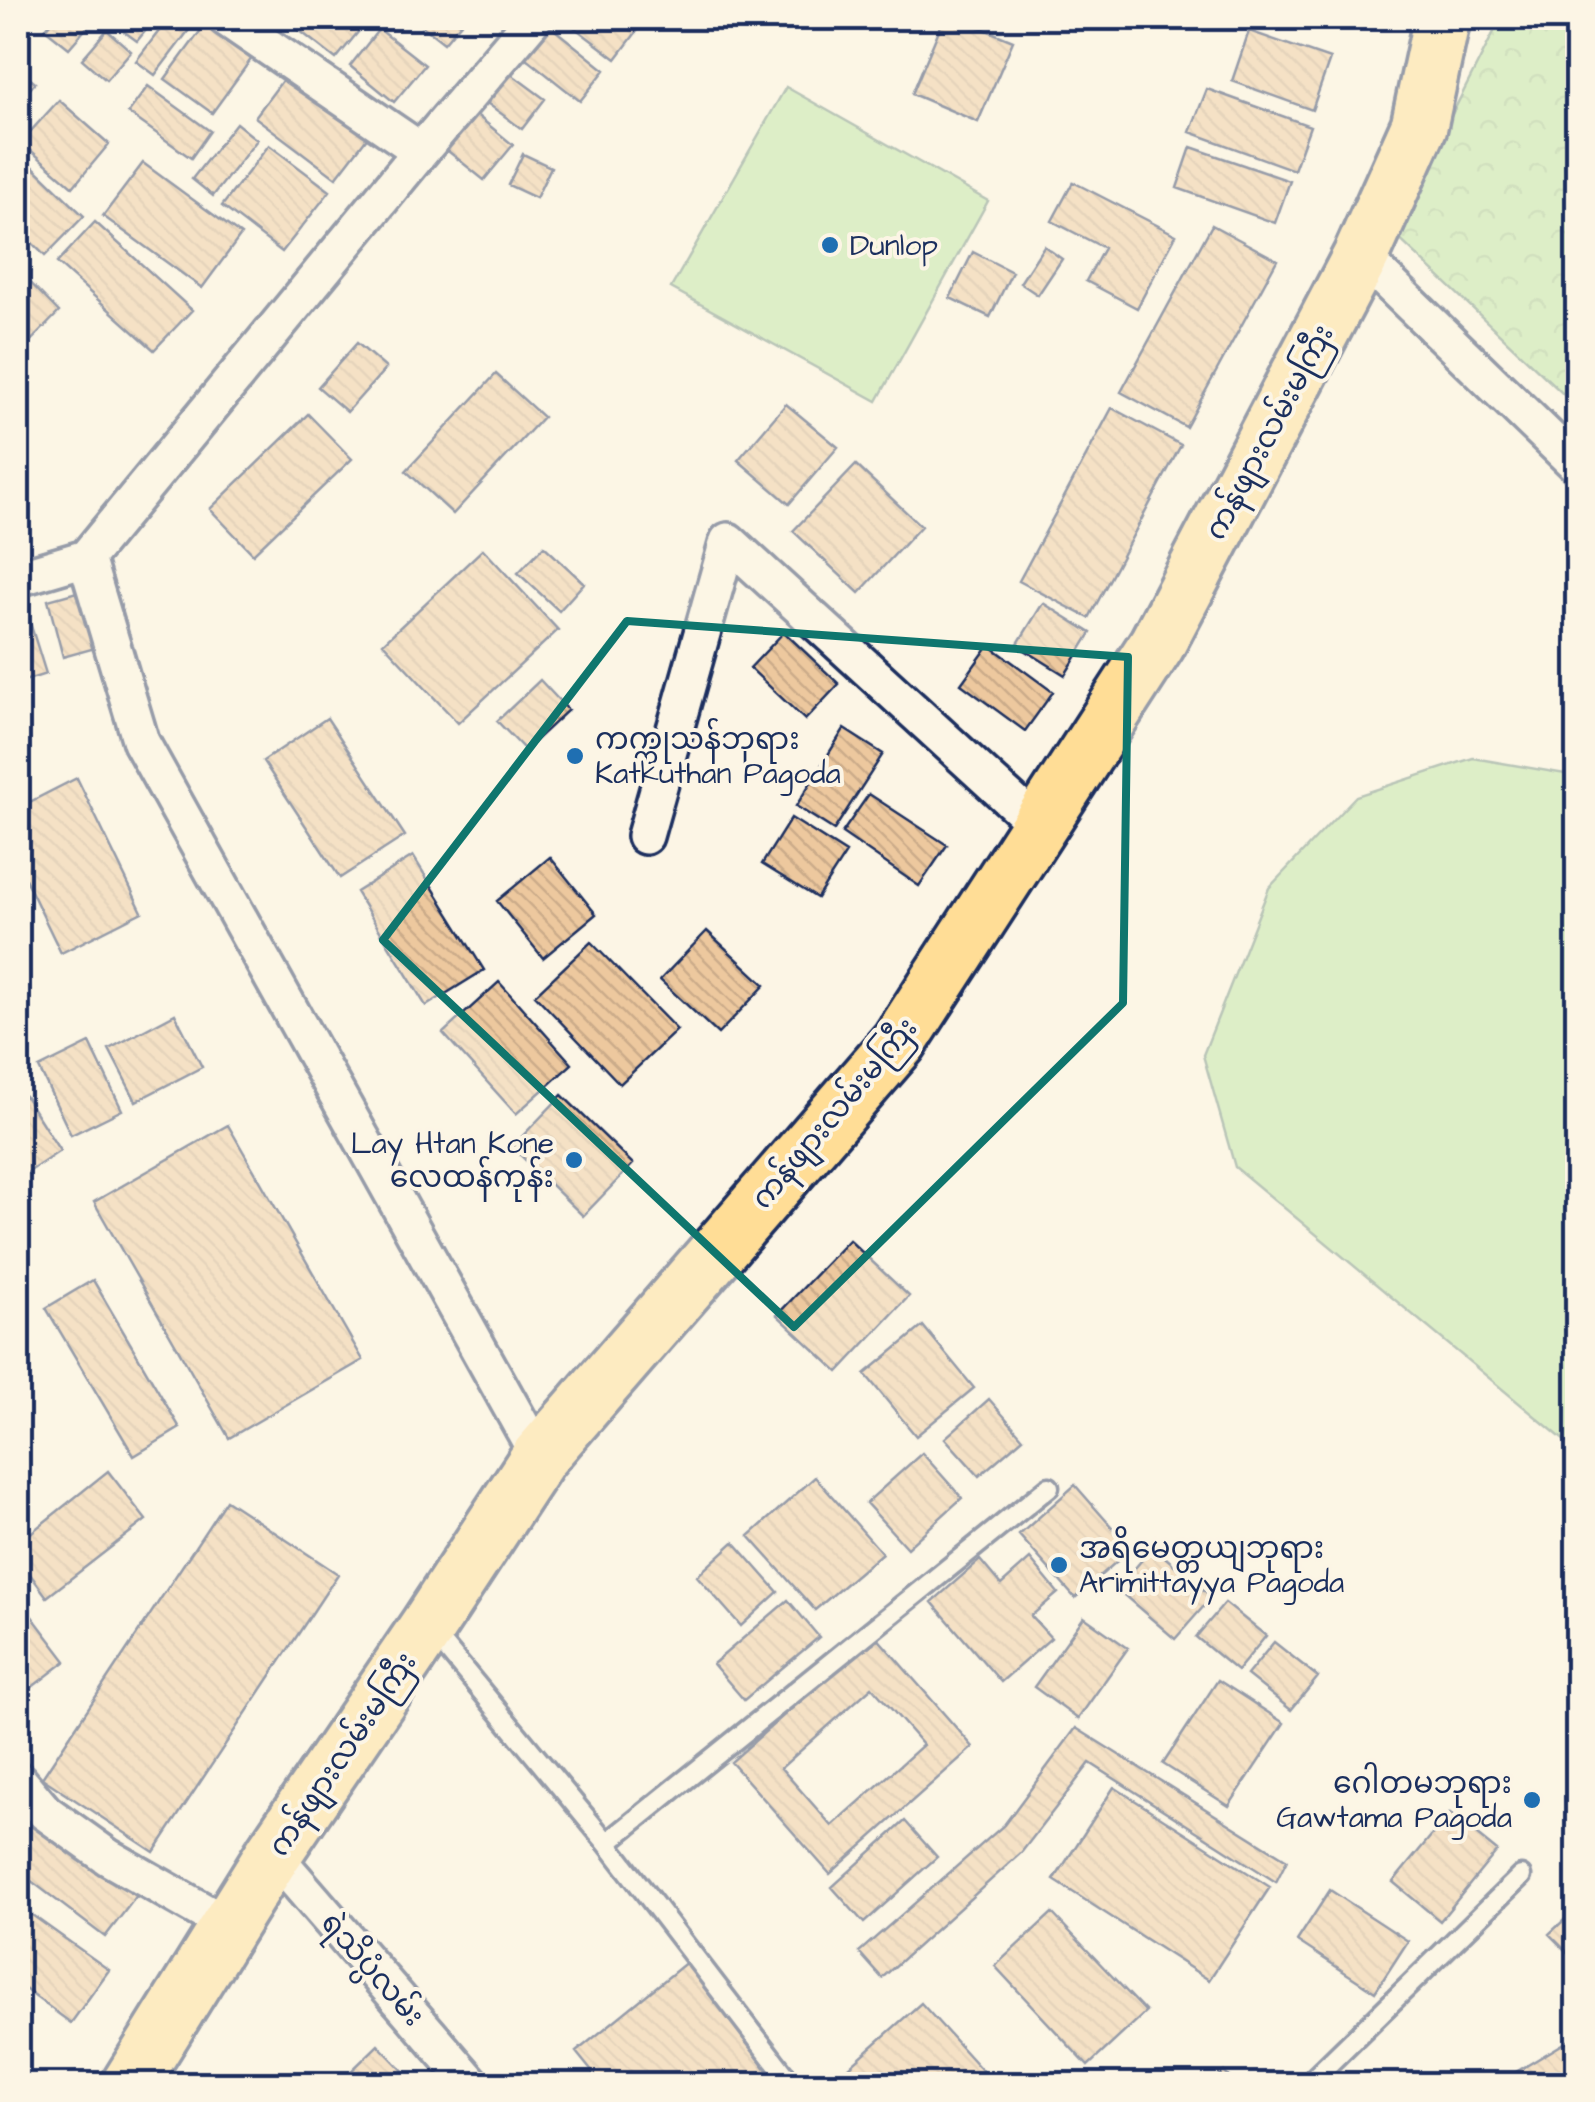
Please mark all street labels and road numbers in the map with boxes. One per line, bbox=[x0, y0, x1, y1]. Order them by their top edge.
street label: ကန်ဖျားလမ်းမကြီး bbox=[1194, 316, 1347, 549]
street label: ကန်ဖျားလမ်းမကြီး bbox=[740, 1008, 930, 1220]
street label: ကန်ဖျားလမ်းမကြီး bbox=[257, 1643, 429, 1867]
street label: ရဲသိပ္ပံလမ်း bbox=[308, 1902, 435, 2038]

